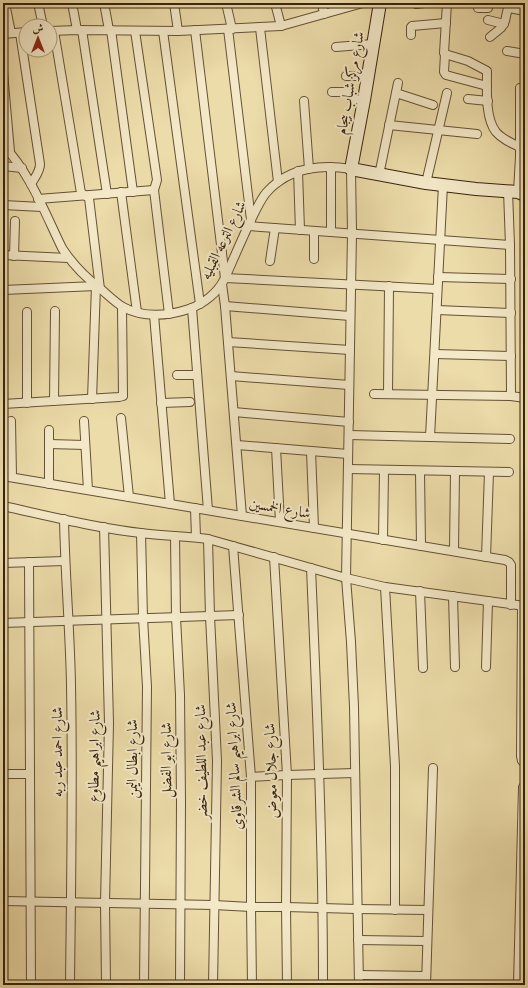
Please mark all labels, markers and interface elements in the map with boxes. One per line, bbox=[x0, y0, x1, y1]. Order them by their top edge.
north arrow bbox=[18, 18, 58, 58]
text: ش bbox=[33, 21, 44, 37]
street label: شارع مركز شباب بيجام bbox=[332, 30, 372, 137]
street label: شارع الترعه القبليه bbox=[196, 198, 253, 284]
street label: شارع الخمسين bbox=[247, 494, 312, 526]
street label: شارع ابراهيم سالم الشرقاوى bbox=[222, 701, 252, 830]
street label: شارع عبد اللطيف خضر bbox=[191, 704, 215, 822]
street label: شارع احمد عبد ربه bbox=[48, 707, 70, 797]
street label: شارع ابراهيم مطاوع bbox=[84, 709, 110, 803]
street label: شارع ابطال اليمن bbox=[123, 719, 145, 799]
street label: شارع ابو الفضل bbox=[157, 722, 179, 798]
street label: شارع جلال معوض bbox=[260, 723, 286, 819]

